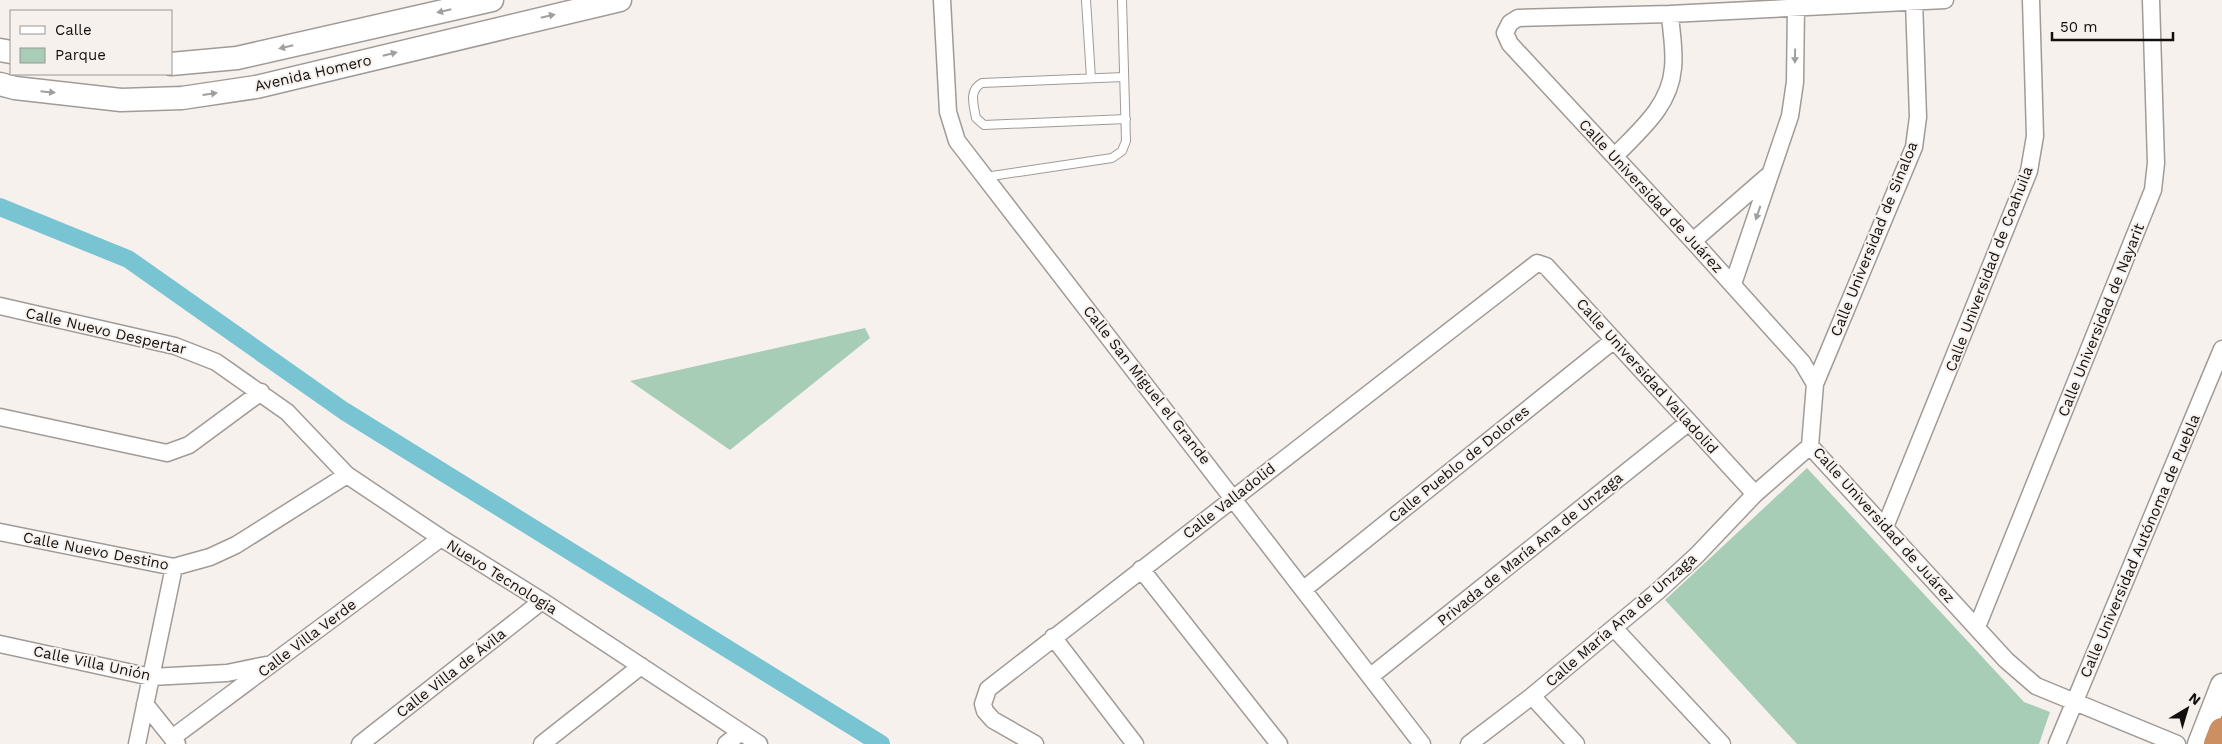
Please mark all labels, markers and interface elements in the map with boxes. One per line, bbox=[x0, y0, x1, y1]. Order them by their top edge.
one-way arrow bbox=[437, 7, 452, 15]
legend bbox=[10, 10, 172, 75]
scale bar bbox=[2052, 10, 2173, 42]
one-way arrow bbox=[540, 12, 555, 20]
text: 50 m bbox=[2060, 18, 2097, 36]
text: Calle bbox=[55, 21, 92, 39]
one-way arrow bbox=[278, 43, 293, 51]
text: Parque bbox=[55, 46, 106, 64]
one-way arrow bbox=[1791, 48, 1799, 64]
one-way arrow bbox=[382, 50, 397, 58]
street label: Avenida Homero bbox=[253, 51, 373, 95]
one-way arrow bbox=[40, 88, 56, 96]
one-way arrow bbox=[202, 90, 218, 98]
street label: Calle Universidad de Juárez bbox=[1575, 115, 1727, 277]
street label: Calle Universidad de Sinaloa bbox=[1827, 138, 1922, 339]
street label: Calle Universidad de Coahuila bbox=[1941, 163, 2037, 374]
one-way arrow bbox=[1754, 206, 1762, 221]
street label: Calle Universidad de Nayarit bbox=[2054, 220, 2148, 419]
street label: Calle Universidad Valladolid bbox=[1572, 295, 1722, 457]
street label: Calle San Miguel el Grande bbox=[1079, 302, 1215, 468]
street label: Calle Nuevo Despertar bbox=[24, 304, 188, 358]
street label: Calle Pueblo de Dolores bbox=[1385, 402, 1533, 526]
street label: Calle Universidad Autónoma de Puebla bbox=[2076, 411, 2204, 680]
street label: Calle Universidad de Juárez bbox=[1809, 443, 1959, 607]
street label: Calle Valladolid bbox=[1179, 459, 1279, 543]
street label: Privada de María Ana de Unzaga bbox=[1434, 468, 1627, 630]
street label: Calle Nuevo Destino bbox=[22, 528, 170, 574]
street label: Nuevo Tecnologia bbox=[443, 536, 561, 619]
street label: Calle María Ana de Unzaga bbox=[1542, 549, 1701, 690]
street label: Calle Villa Verde bbox=[254, 595, 360, 681]
street label: Calle Villa de Ávila bbox=[393, 624, 510, 721]
street label: Calle Villa Unión bbox=[32, 642, 152, 684]
north arrow bbox=[2162, 684, 2212, 734]
text: N bbox=[2186, 689, 2204, 708]

